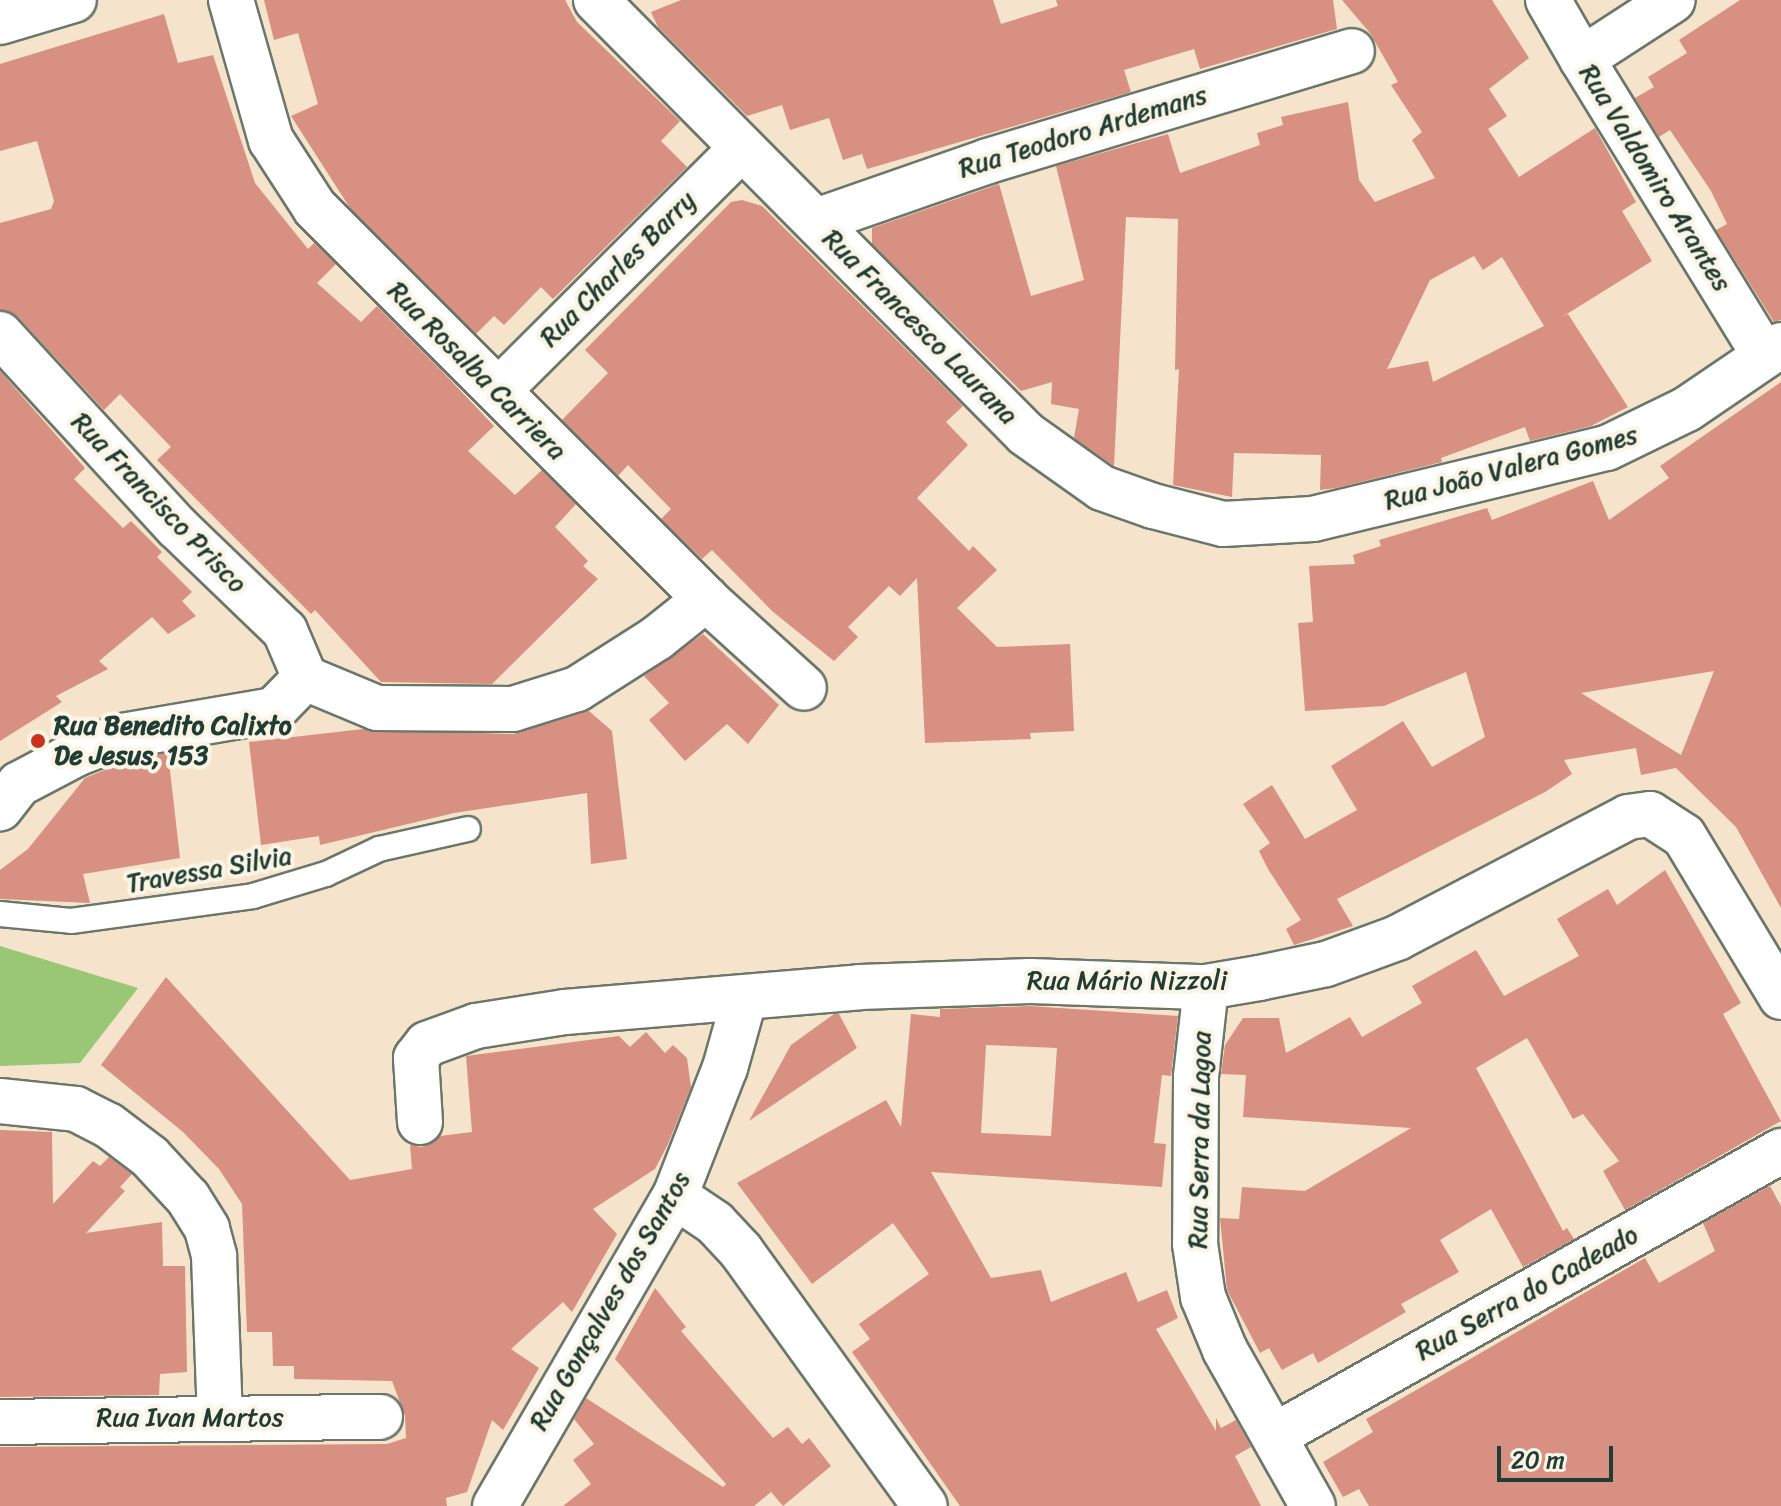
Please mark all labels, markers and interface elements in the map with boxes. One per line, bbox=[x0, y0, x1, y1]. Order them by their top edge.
street label: Rua Valdomiro Arantes bbox=[1573, 60, 1737, 296]
street label: Rua Teodoro Ardemans bbox=[955, 79, 1211, 185]
street label: Rua Charles Barry bbox=[534, 185, 702, 353]
street label: Rua Francesco Laurana bbox=[816, 223, 1024, 431]
street label: Rua Rosalba Carriera bbox=[382, 276, 572, 466]
street label: Rua Francisco Prisco bbox=[65, 407, 253, 599]
street label: Rua João Valera Gomes bbox=[1381, 419, 1641, 517]
place label: Rua Benedito Calixto De Jesus, 153 bbox=[54, 710, 292, 772]
marker: Rua Benedito Calixto De Jesus, 153 bbox=[29, 732, 47, 750]
street label: Travessa Silvia bbox=[124, 840, 294, 900]
street label: Rua Mário Nizzoli bbox=[1027, 965, 1227, 997]
street label: Rua Serra da Lagoa bbox=[1182, 1031, 1218, 1249]
street label: Rua Gonçalves dos Santos bbox=[523, 1166, 697, 1436]
street label: Rua Serra do Cadeado bbox=[1410, 1219, 1644, 1367]
street label: Rua Ivan Martos bbox=[97, 1402, 283, 1434]
scale bar bbox=[1501, 1430, 1617, 1480]
text: 20 m bbox=[1511, 1439, 1565, 1481]

